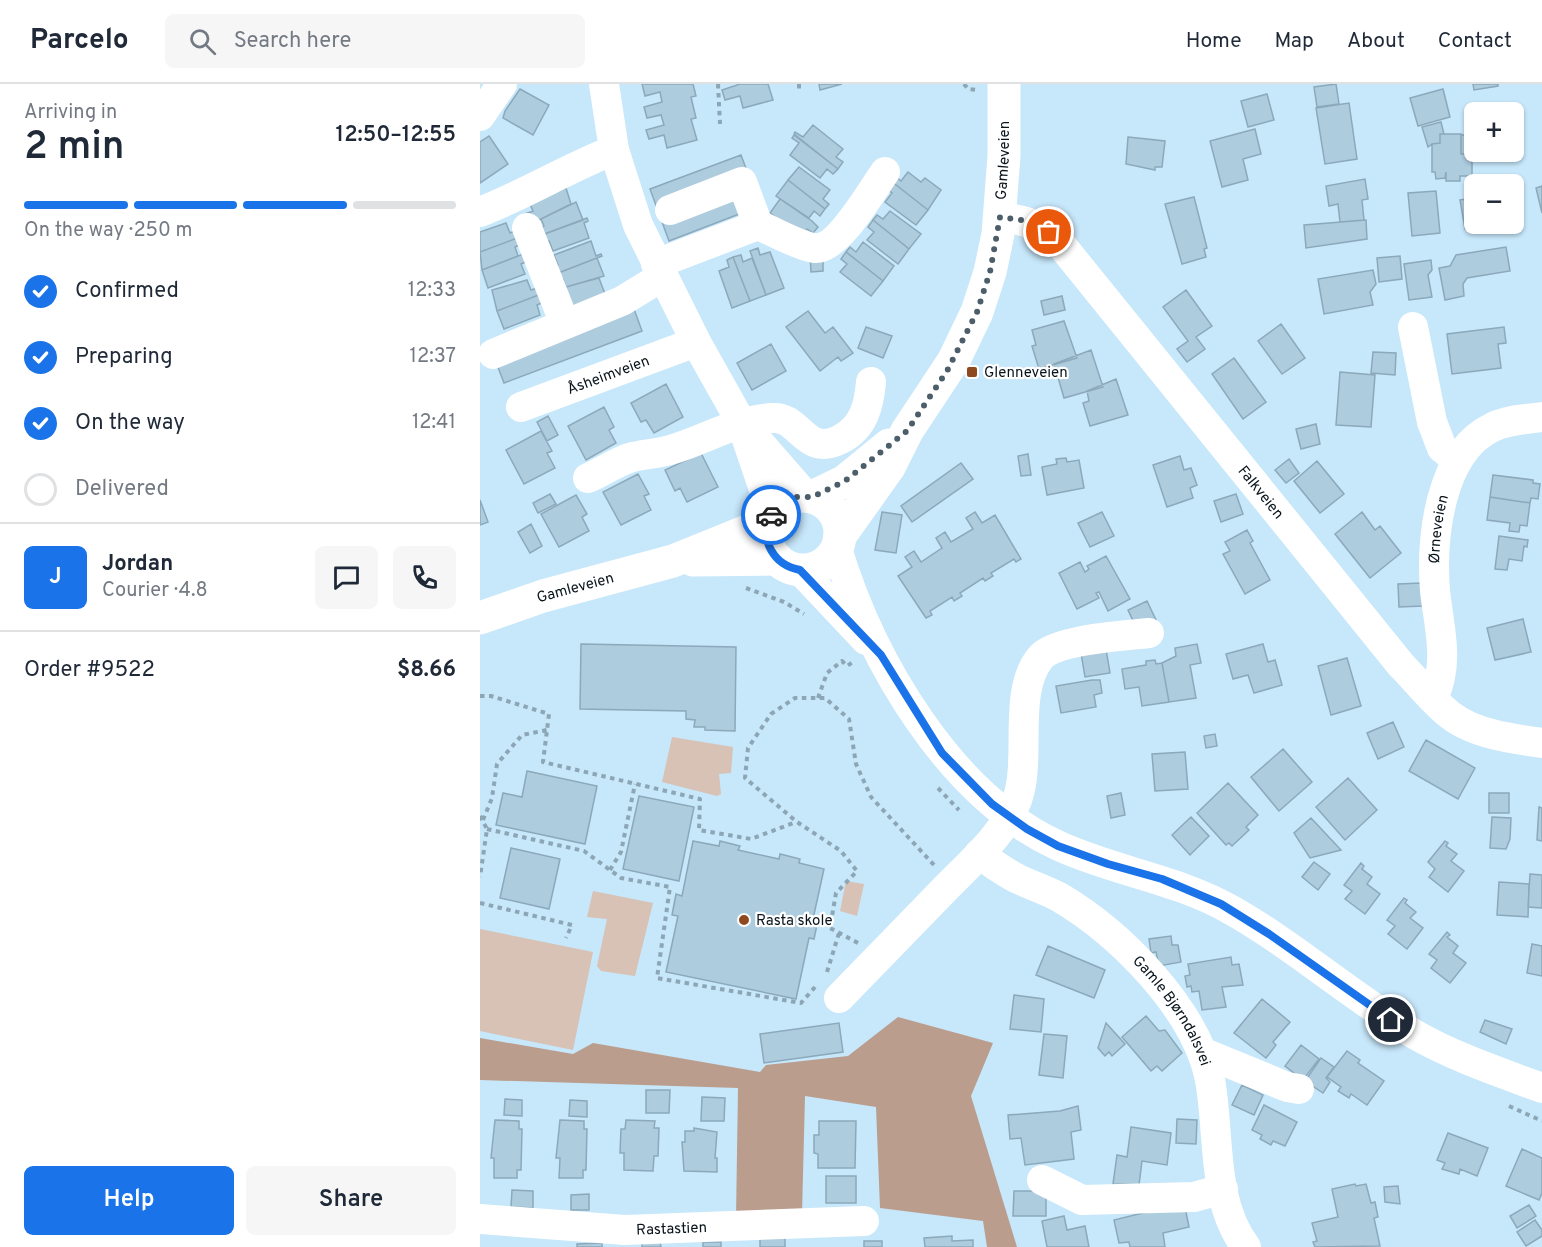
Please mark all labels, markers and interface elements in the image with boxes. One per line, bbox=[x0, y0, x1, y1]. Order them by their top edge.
search box bbox=[165, 14, 585, 68]
text: Parcelo bbox=[30, 23, 129, 59]
icon: search bbox=[186, 25, 219, 58]
text: Search here bbox=[234, 28, 351, 55]
text: Home bbox=[1186, 28, 1242, 55]
text: Map bbox=[1275, 28, 1314, 55]
text: About bbox=[1347, 28, 1405, 55]
text: Contact bbox=[1438, 28, 1512, 55]
text: Arriving in bbox=[24, 100, 117, 126]
map controls bbox=[1464, 102, 1524, 234]
button: + bbox=[1464, 102, 1524, 162]
street label: Gamleveien bbox=[993, 121, 1015, 201]
text: 12:50–12:55 bbox=[336, 122, 456, 149]
text: 2 min bbox=[24, 124, 125, 173]
button: − bbox=[1464, 174, 1524, 234]
pin bbox=[1023, 206, 1074, 257]
icon: bag bbox=[1032, 215, 1065, 248]
text: On the way · 250 m bbox=[24, 218, 192, 244]
icon: check bbox=[24, 275, 57, 308]
text: Confirmed bbox=[75, 278, 179, 305]
text: 12:33 bbox=[408, 278, 456, 304]
icon: check bbox=[24, 341, 57, 374]
text: Preparing bbox=[75, 344, 173, 371]
text: 12:37 bbox=[410, 344, 456, 370]
street label: Åsheimveien bbox=[565, 352, 653, 400]
place label: Glenneveien bbox=[984, 364, 1068, 383]
marker: Glenneveien bbox=[965, 365, 979, 379]
icon: check bbox=[24, 407, 57, 440]
text: On the way bbox=[75, 410, 185, 437]
text: 12:41 bbox=[412, 410, 456, 436]
street label: Falkveien bbox=[1233, 463, 1287, 524]
text: Delivered bbox=[75, 476, 169, 503]
courier bbox=[741, 485, 801, 545]
street label: Ørneveien bbox=[1426, 493, 1454, 564]
icon: car bbox=[755, 499, 788, 532]
button: chat bbox=[315, 546, 378, 609]
button: phone bbox=[393, 546, 456, 609]
text: Jordan bbox=[102, 551, 173, 578]
text: J bbox=[49, 564, 62, 591]
street label: Gamleveien bbox=[534, 569, 616, 608]
text: Courier · 4.8 bbox=[102, 578, 208, 604]
text: Order #9522 bbox=[24, 657, 155, 684]
text: $8.66 bbox=[397, 657, 456, 684]
place label: Rasta skole bbox=[756, 912, 832, 931]
marker: Rasta skole bbox=[737, 913, 751, 927]
street label: Gamle Bjørndalsvei bbox=[1128, 952, 1214, 1069]
pin bbox=[1365, 994, 1416, 1045]
icon: home bbox=[1374, 1003, 1407, 1036]
button: Help bbox=[24, 1166, 234, 1235]
button: Share bbox=[246, 1166, 456, 1235]
street label: Rastastien bbox=[636, 1219, 707, 1241]

